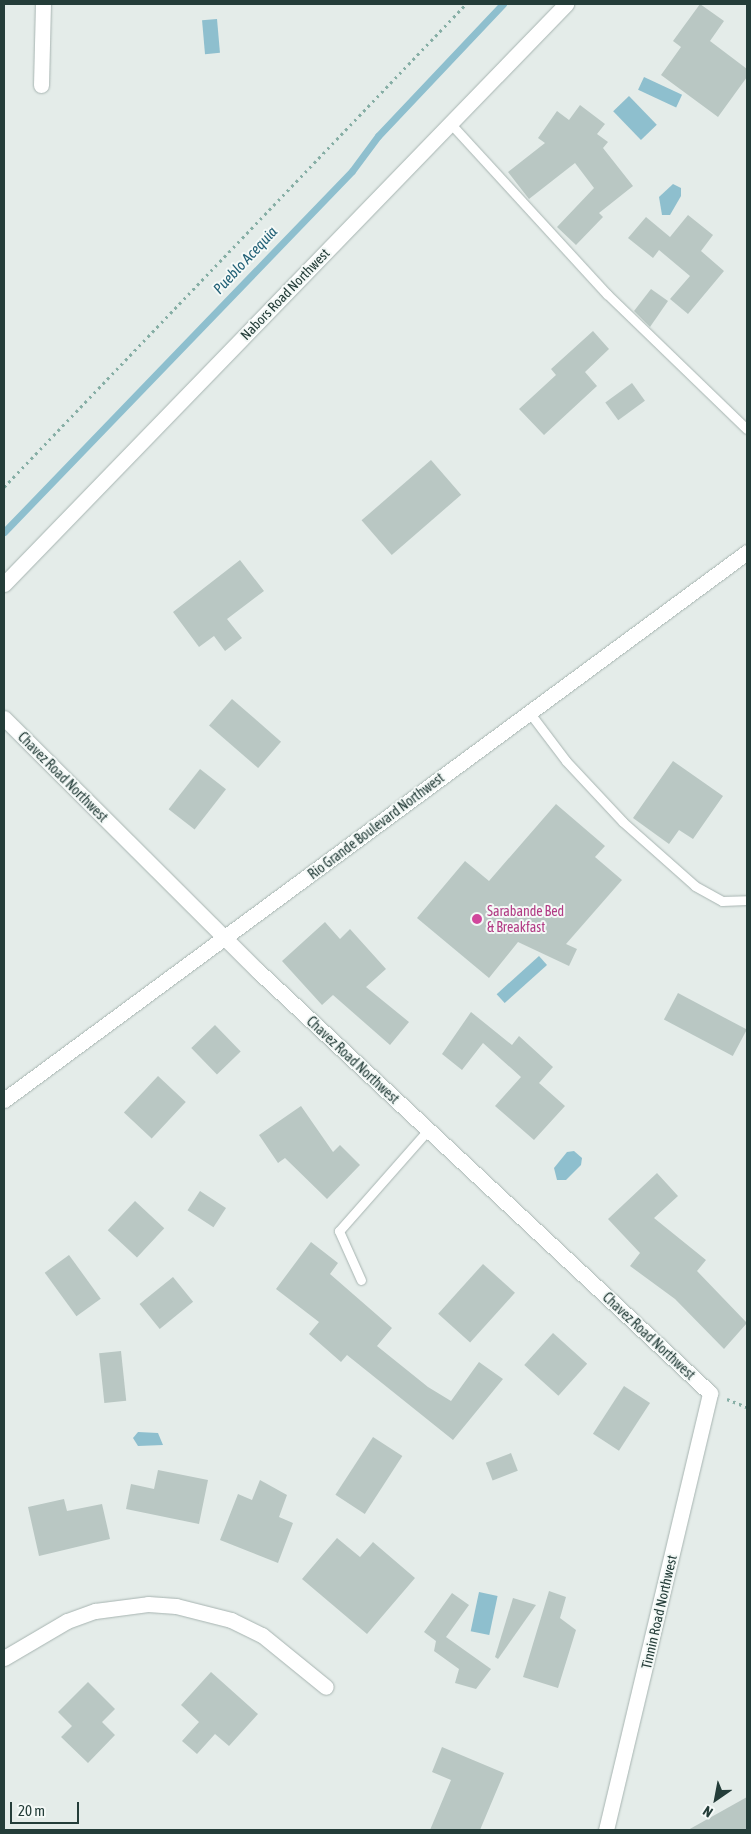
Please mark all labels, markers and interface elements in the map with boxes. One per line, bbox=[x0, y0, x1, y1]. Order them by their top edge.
water label: Pueblo Acequia bbox=[209, 223, 281, 297]
street label: Nabors Road Northwest bbox=[237, 245, 333, 343]
street label: Chavez Road Northwest bbox=[14, 728, 112, 826]
street label: Rio Grande Boulevard Northwest bbox=[305, 769, 447, 883]
place label: Sarabande Bed & Breakfast bbox=[487, 903, 564, 936]
marker: Sarabande Bed & Breakfast bbox=[471, 913, 483, 925]
street label: Chavez Road Northwest bbox=[303, 1013, 403, 1107]
street label: Chavez Road Northwest bbox=[599, 1289, 699, 1383]
street label: Tinnin Road Northwest bbox=[638, 1553, 680, 1671]
north arrow bbox=[691, 1774, 741, 1824]
scale bar bbox=[12, 1792, 81, 1824]
text: 20 m bbox=[18, 1802, 45, 1819]
text: N bbox=[700, 1803, 716, 1821]

